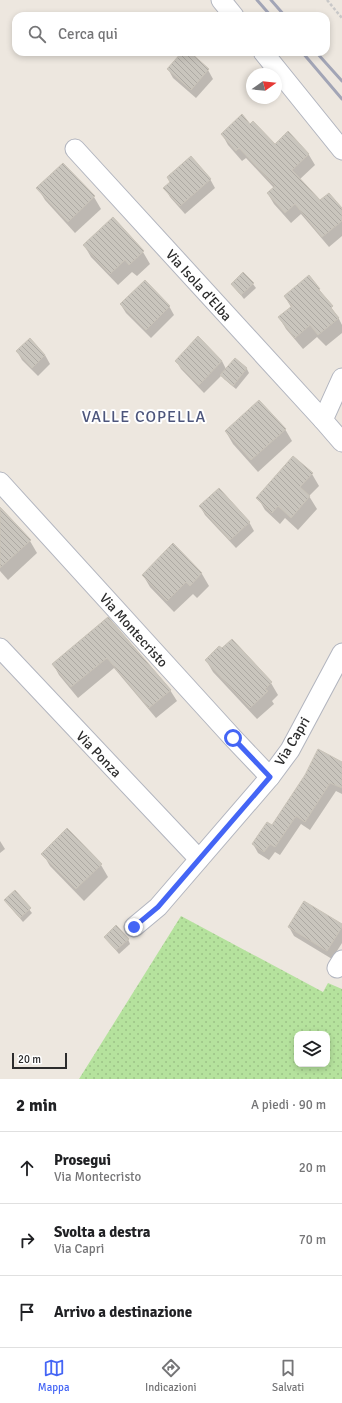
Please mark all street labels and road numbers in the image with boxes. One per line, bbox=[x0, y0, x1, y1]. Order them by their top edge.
street label: Via Isola d'Elba bbox=[162, 246, 235, 325]
street label: Via Montecristo bbox=[96, 590, 171, 671]
street label: Via Capri bbox=[271, 714, 314, 769]
street label: Via Ponza bbox=[72, 728, 125, 781]

